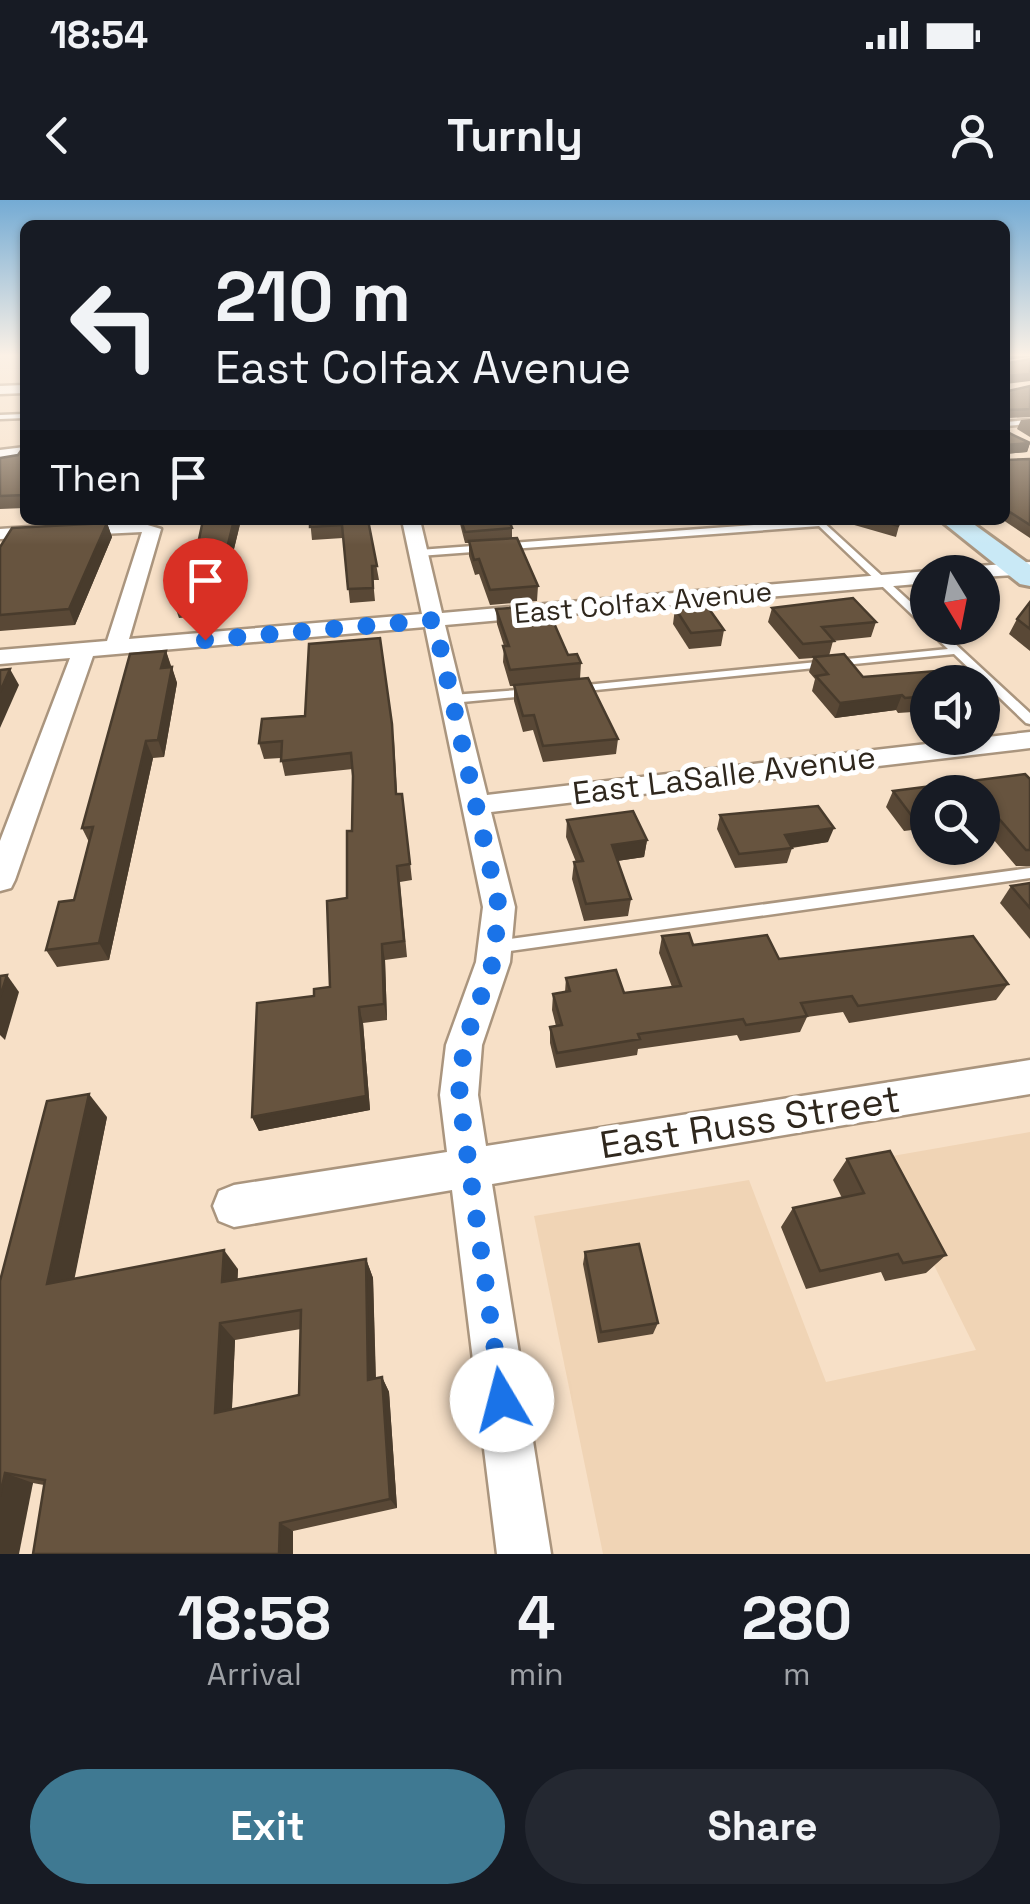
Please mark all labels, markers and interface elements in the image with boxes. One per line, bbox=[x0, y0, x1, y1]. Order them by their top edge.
text: 18:54 bbox=[50, 11, 148, 59]
text: Turnly bbox=[447, 107, 583, 164]
icon: back bbox=[30, 108, 85, 163]
icon: person bbox=[945, 108, 1000, 163]
text: 210 m bbox=[215, 252, 411, 341]
icon: left bbox=[50, 260, 180, 390]
text: East Colfax Avenue bbox=[215, 339, 631, 396]
icon: arrive bbox=[161, 450, 216, 505]
text: Then bbox=[50, 454, 141, 502]
pin bbox=[163, 538, 248, 641]
icon: arrive bbox=[178, 553, 233, 608]
north arrow bbox=[910, 555, 1000, 645]
map controls bbox=[910, 555, 1000, 865]
street label: East Colfax Avenue bbox=[512, 573, 774, 631]
button: sound bbox=[910, 665, 1000, 755]
street label: East LaSalle Avenue bbox=[570, 737, 878, 813]
button: search bbox=[910, 775, 1000, 865]
street label: East Russ Street bbox=[597, 1075, 903, 1169]
position arrow bbox=[450, 1348, 554, 1452]
text: 18:58 bbox=[178, 1580, 331, 1657]
text: 4 bbox=[517, 1580, 555, 1657]
text: 280 bbox=[742, 1580, 852, 1657]
text: Arrival bbox=[207, 1654, 302, 1694]
text: min bbox=[509, 1654, 564, 1694]
text: m bbox=[783, 1654, 811, 1694]
button: Exit bbox=[30, 1769, 505, 1884]
button: Share bbox=[525, 1769, 1000, 1884]

